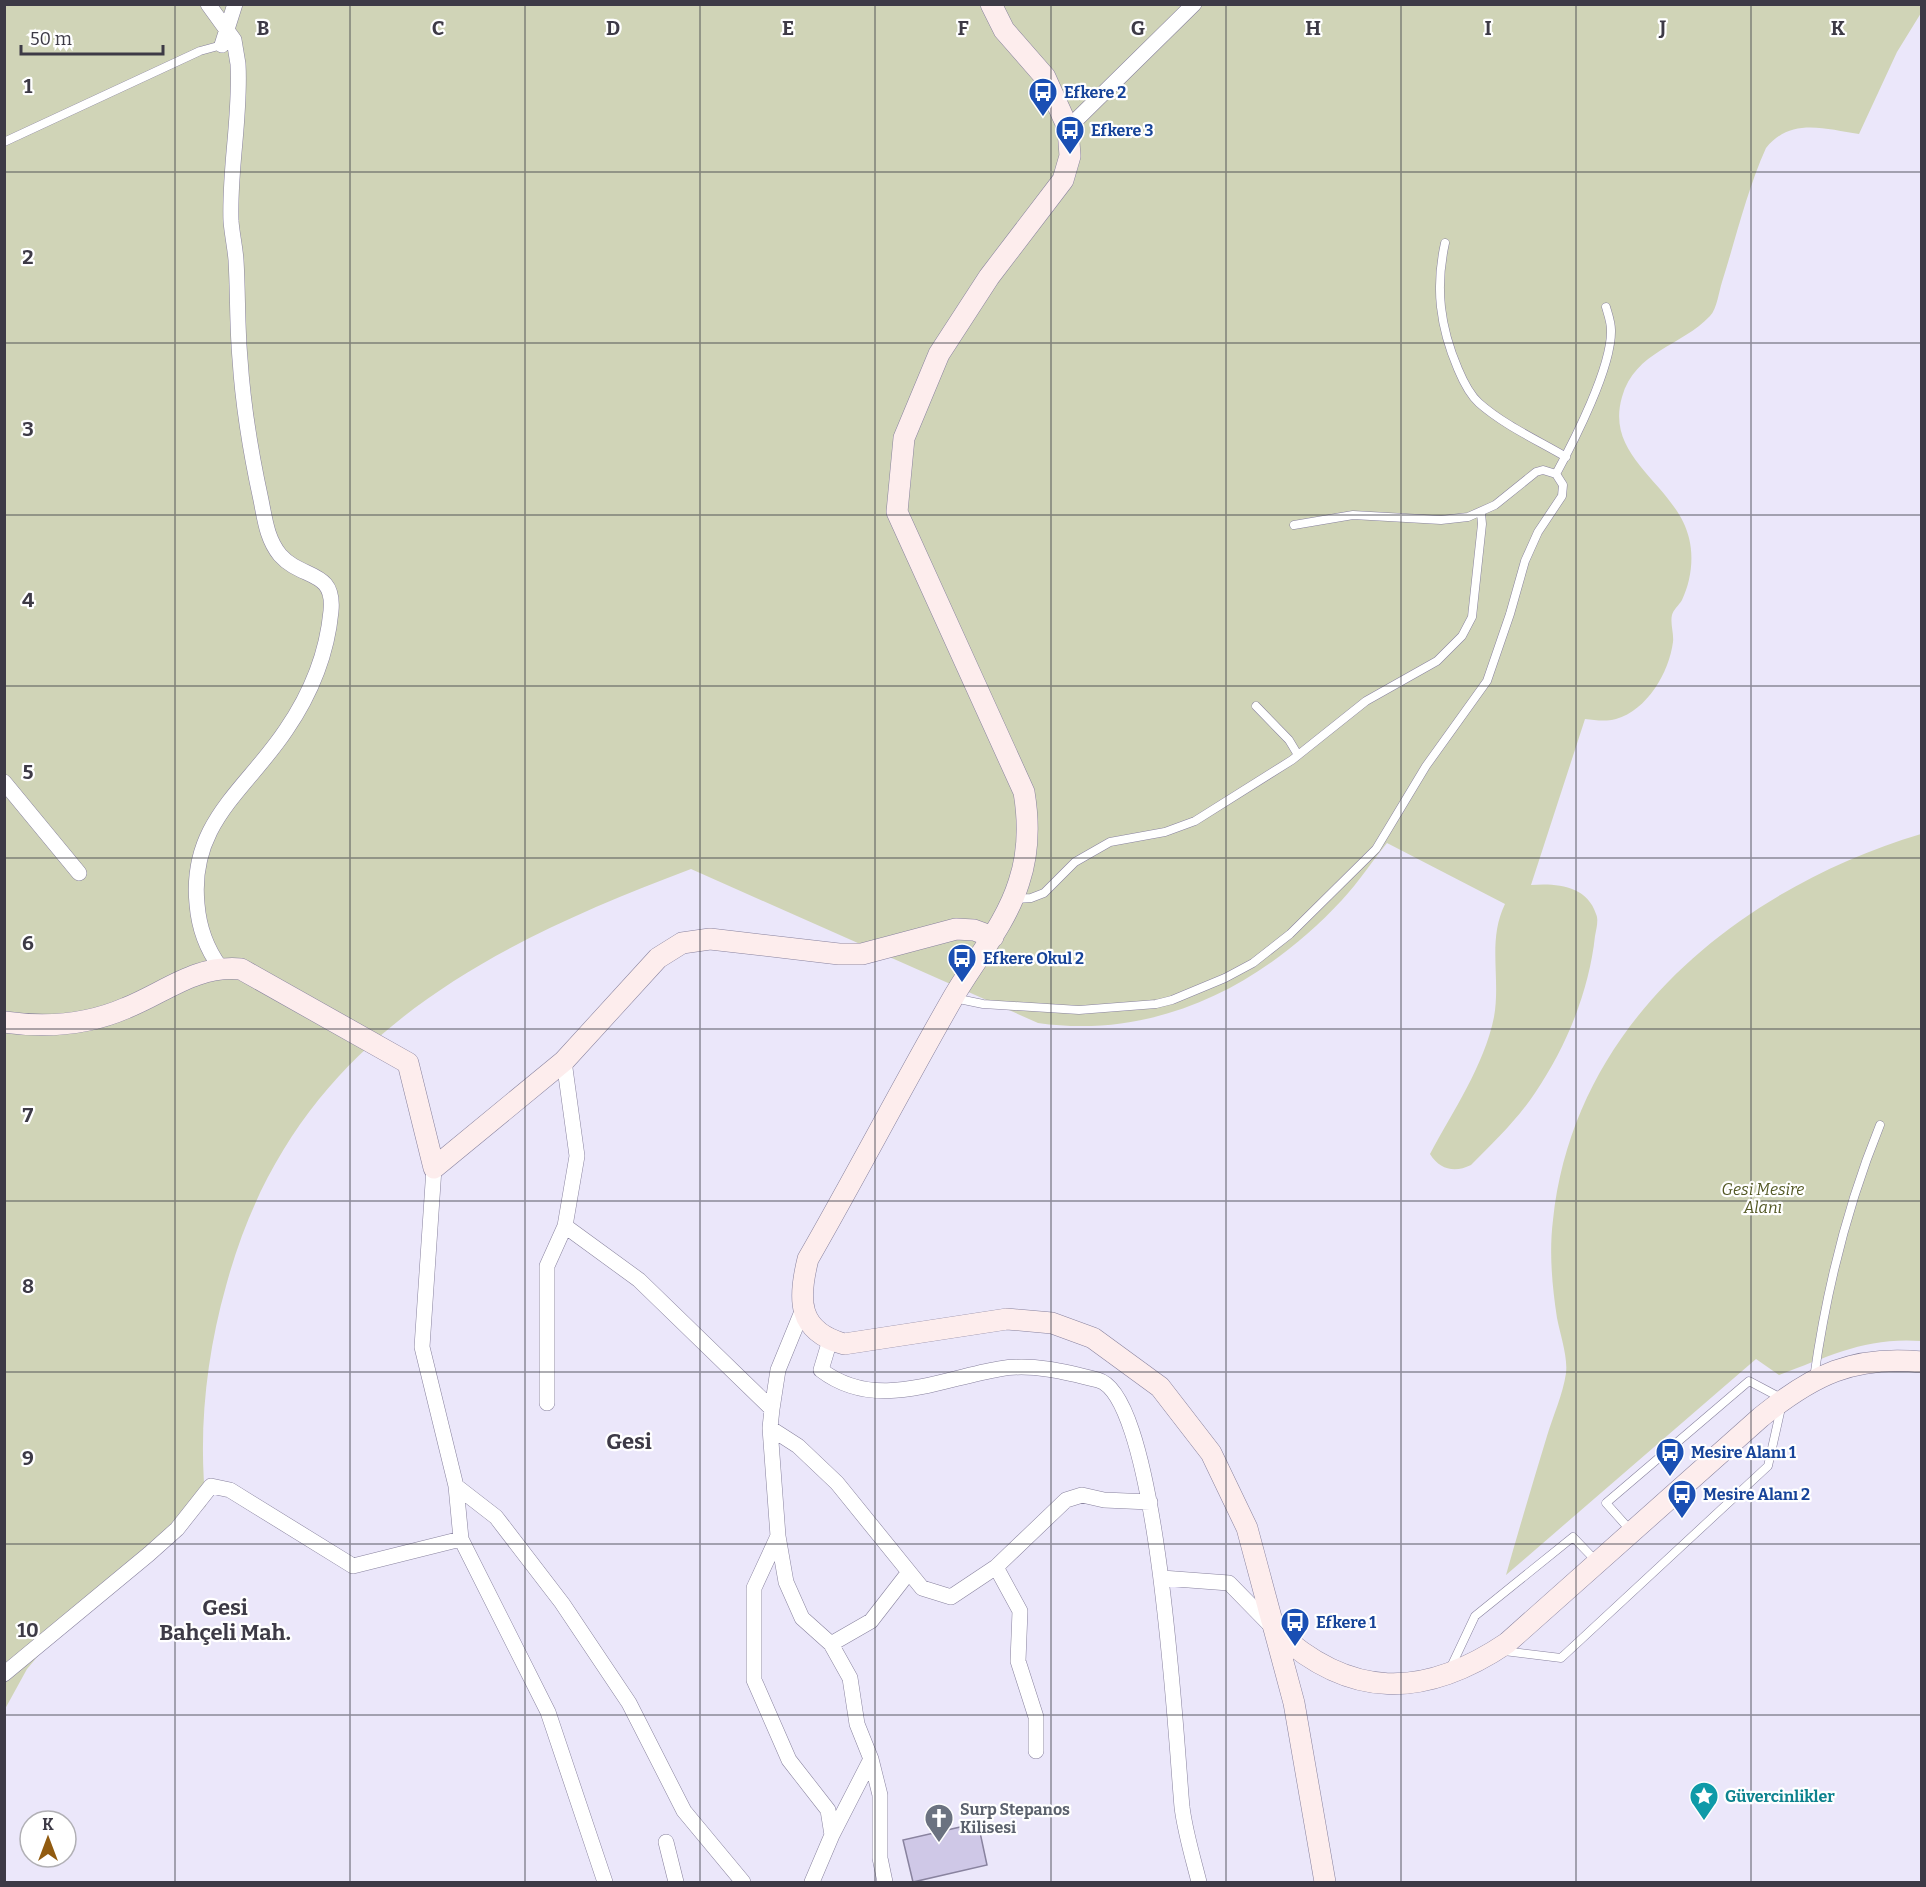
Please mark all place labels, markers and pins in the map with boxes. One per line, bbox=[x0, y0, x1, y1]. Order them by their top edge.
bus stop icon: Efkere 2 bbox=[1027, 76, 1059, 118]
place label: Efkere 2 bbox=[1064, 83, 1126, 102]
bus stop icon: Efkere 3 bbox=[1054, 114, 1086, 156]
place label: Efkere 3 bbox=[1091, 121, 1153, 140]
bus stop icon: Efkere Okul 2 bbox=[946, 942, 978, 984]
place label: Efkere Okul 2 bbox=[983, 949, 1084, 968]
bus stop icon: Mesire Alanı 1 bbox=[1654, 1436, 1686, 1478]
place label: Mesire Alanı 1 bbox=[1691, 1443, 1796, 1462]
bus stop icon: Mesire Alanı 2 bbox=[1666, 1478, 1698, 1520]
place label: Mesire Alanı 2 bbox=[1703, 1485, 1810, 1504]
bus stop icon: Efkere 1 bbox=[1279, 1606, 1311, 1648]
place label: Efkere 1 bbox=[1316, 1613, 1376, 1632]
place icon: Güvercinlikler bbox=[1688, 1780, 1720, 1822]
place label: Güvercinlikler bbox=[1725, 1787, 1835, 1806]
place label: Surp Stepanos Kilisesi bbox=[960, 1800, 1070, 1837]
church icon: Surp Stepanos Kilisesi bbox=[923, 1802, 955, 1844]

